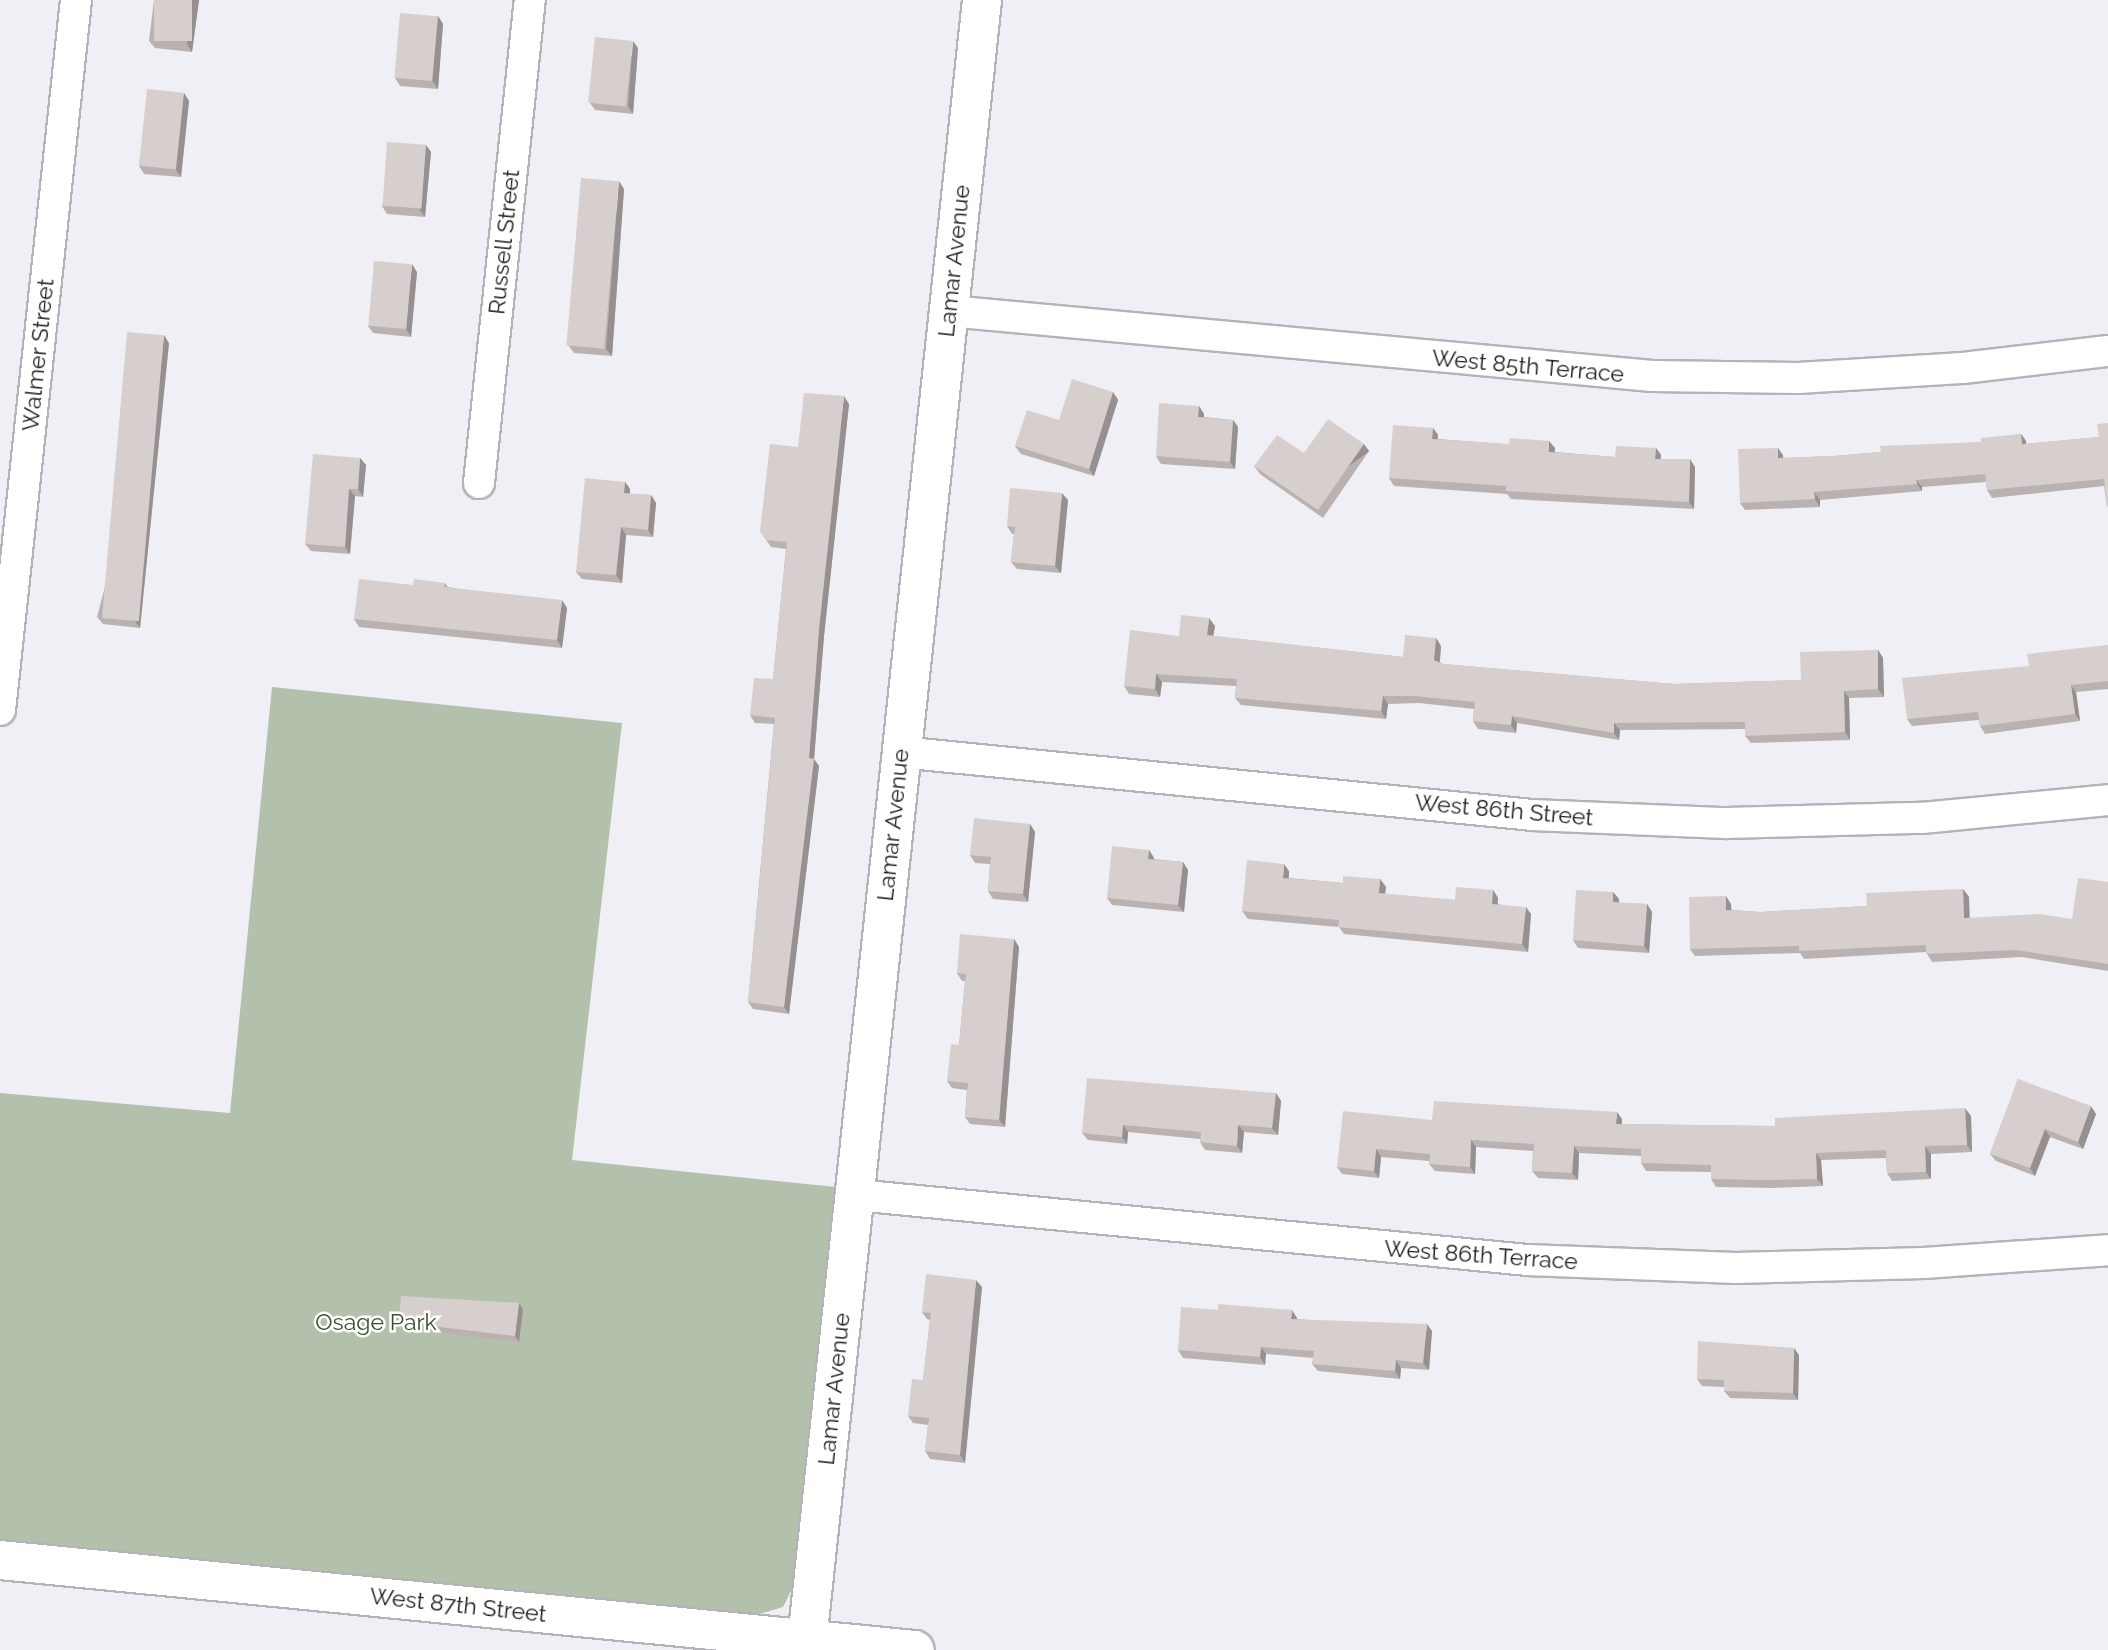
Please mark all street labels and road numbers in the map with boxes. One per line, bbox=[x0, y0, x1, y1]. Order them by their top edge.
street label: Russell Street bbox=[483, 168, 525, 316]
street label: Lamar Avenue bbox=[932, 183, 976, 339]
street label: Walmer Street bbox=[16, 277, 60, 433]
street label: West 85th Terrace bbox=[1430, 344, 1626, 388]
street label: Lamar Avenue bbox=[871, 747, 915, 903]
street label: West 86th Street bbox=[1414, 788, 1594, 832]
street label: West 86th Terrace bbox=[1383, 1234, 1579, 1276]
street label: Lamar Avenue bbox=[812, 1311, 856, 1467]
street label: West 87th Street bbox=[368, 1582, 548, 1628]

